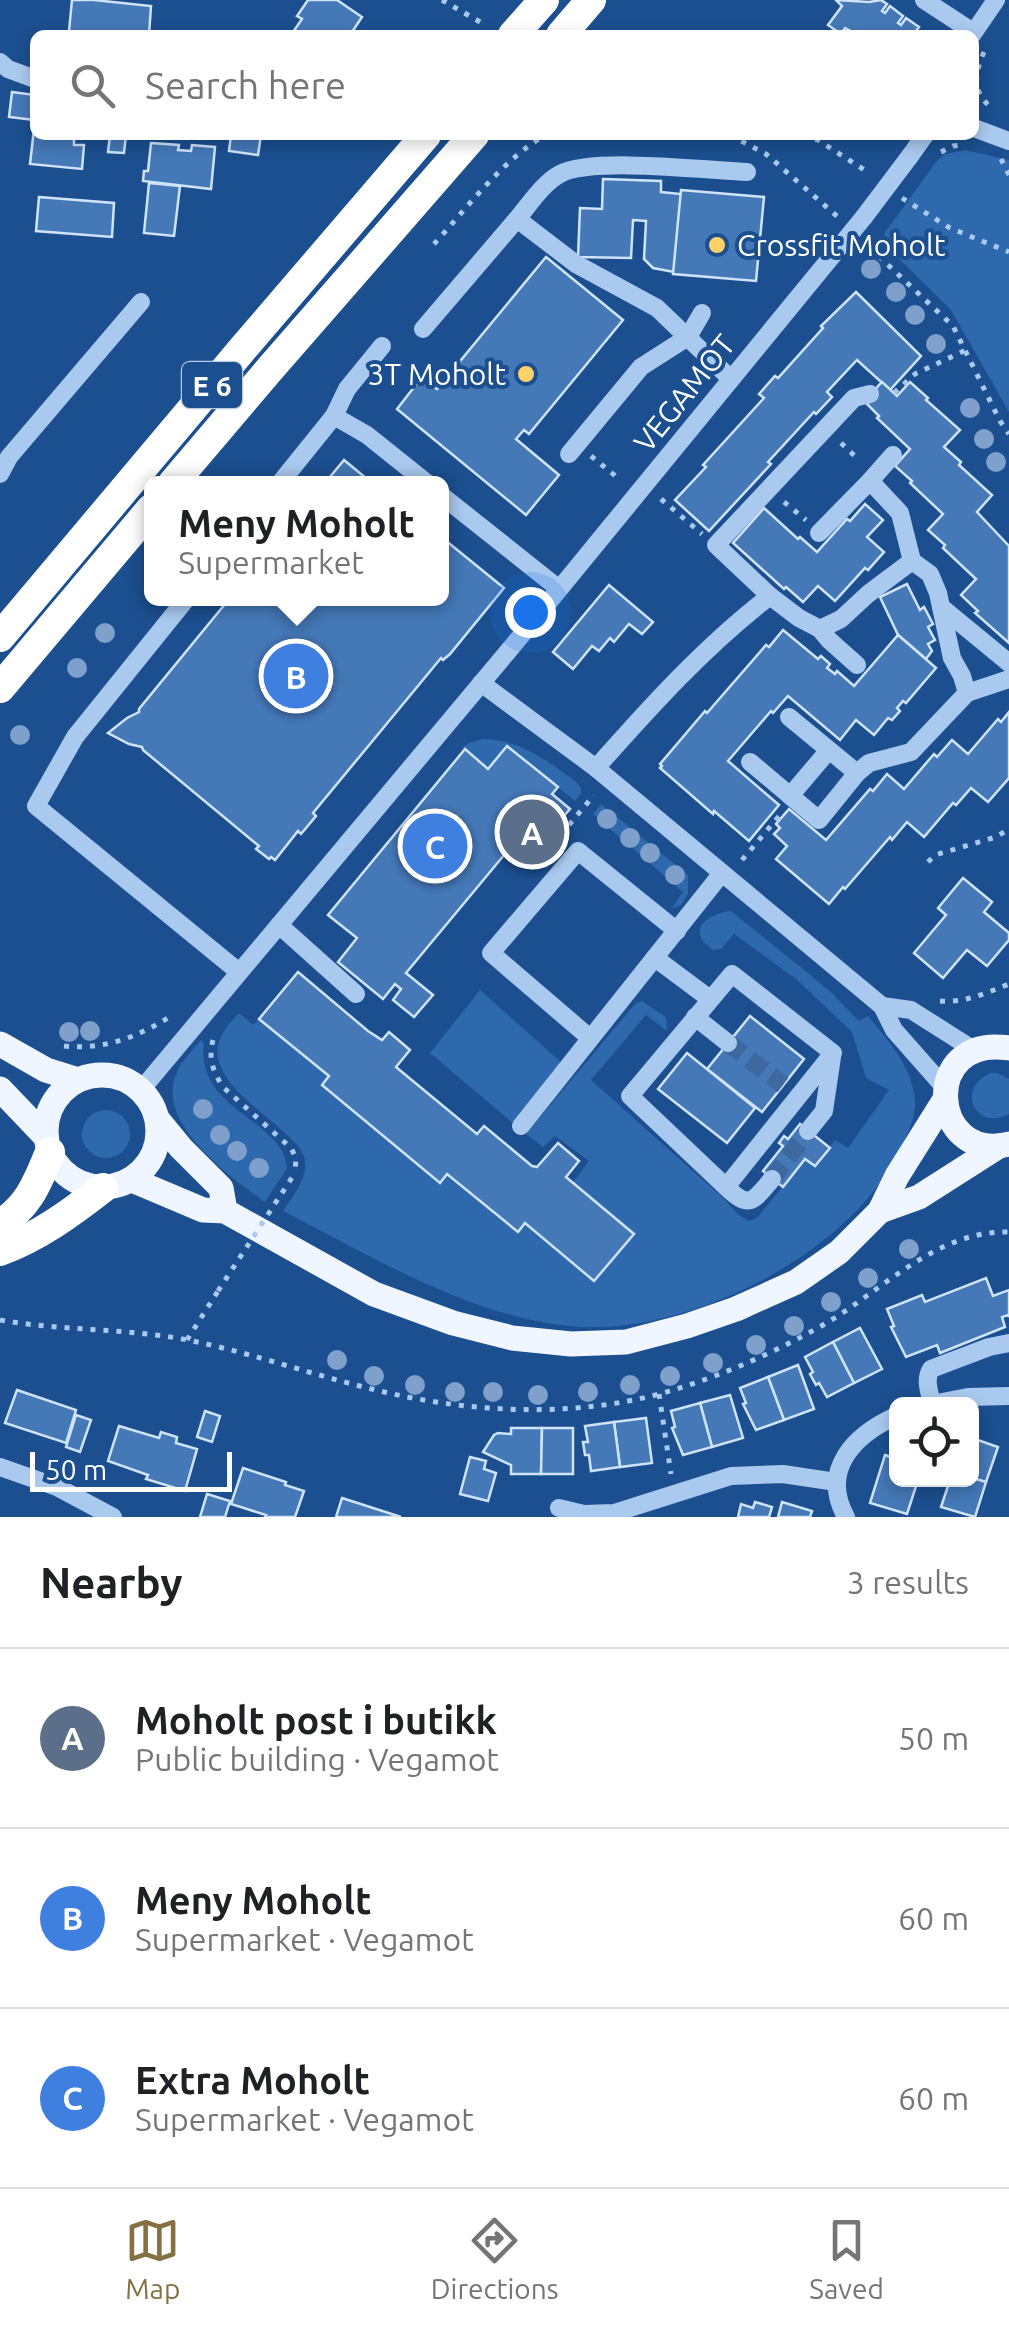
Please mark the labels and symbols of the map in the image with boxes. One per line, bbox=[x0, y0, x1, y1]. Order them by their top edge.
place label: Crossfit Moholt bbox=[737, 228, 946, 262]
marker: Crossfit Moholt bbox=[706, 234, 728, 256]
street label: VEGAMOT bbox=[627, 328, 742, 458]
place label: 3T Moholt bbox=[368, 357, 506, 391]
road number: E 6 bbox=[182, 362, 242, 408]
marker: 3T Moholt bbox=[515, 363, 537, 385]
your location bbox=[505, 587, 556, 638]
pin: B bbox=[264, 638, 328, 714]
pin: A bbox=[500, 794, 564, 870]
pin: C bbox=[402, 808, 468, 884]
scale bar bbox=[30, 1447, 232, 1492]

